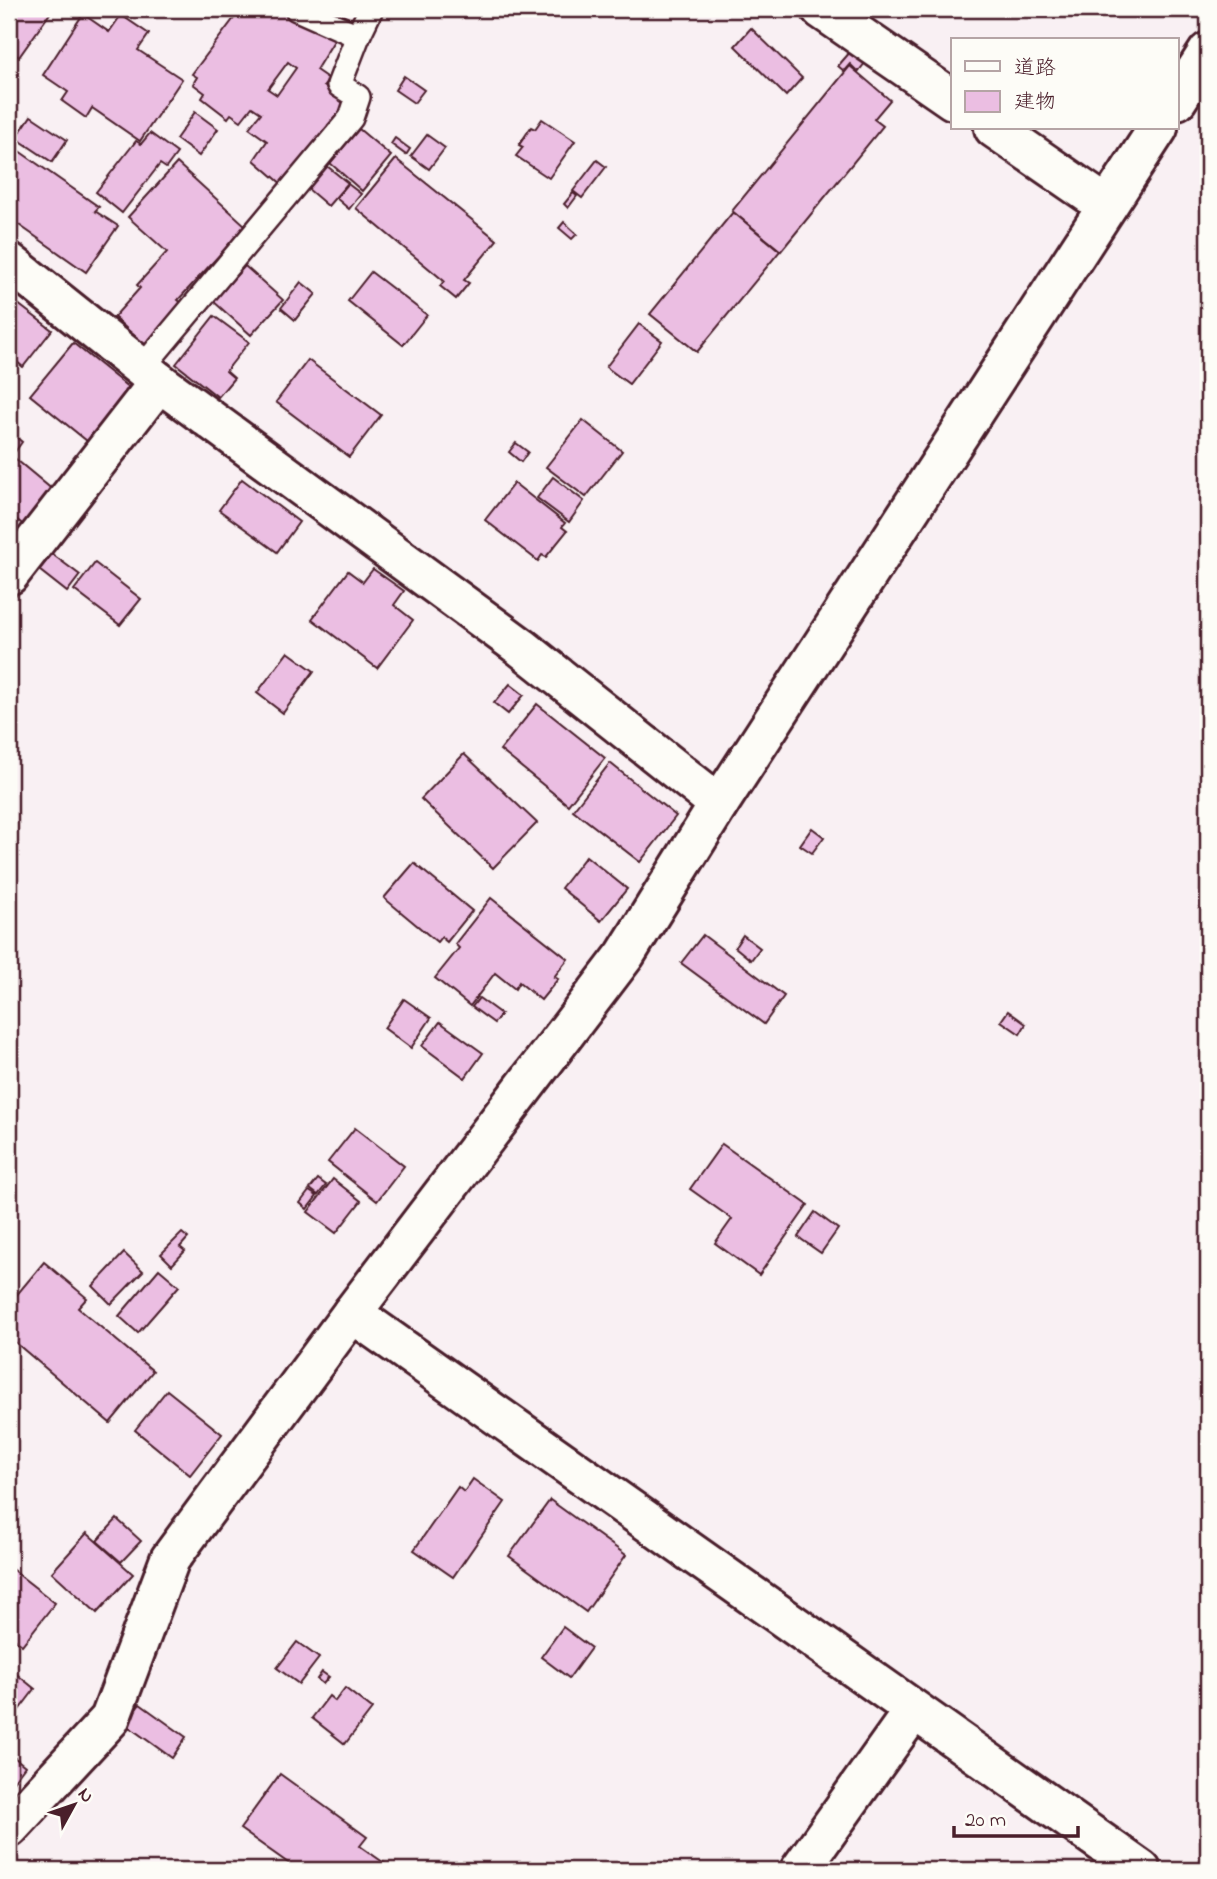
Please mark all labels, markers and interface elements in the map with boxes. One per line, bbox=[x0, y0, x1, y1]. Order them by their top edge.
legend bbox=[951, 38, 1178, 130]
text: 道路 bbox=[1014, 54, 1056, 84]
text: 建物 bbox=[1014, 88, 1056, 118]
north arrow bbox=[38, 1770, 108, 1840]
text: N bbox=[71, 1782, 100, 1809]
scale bar bbox=[954, 1795, 1079, 1839]
text: 20 m bbox=[965, 1806, 1006, 1836]

